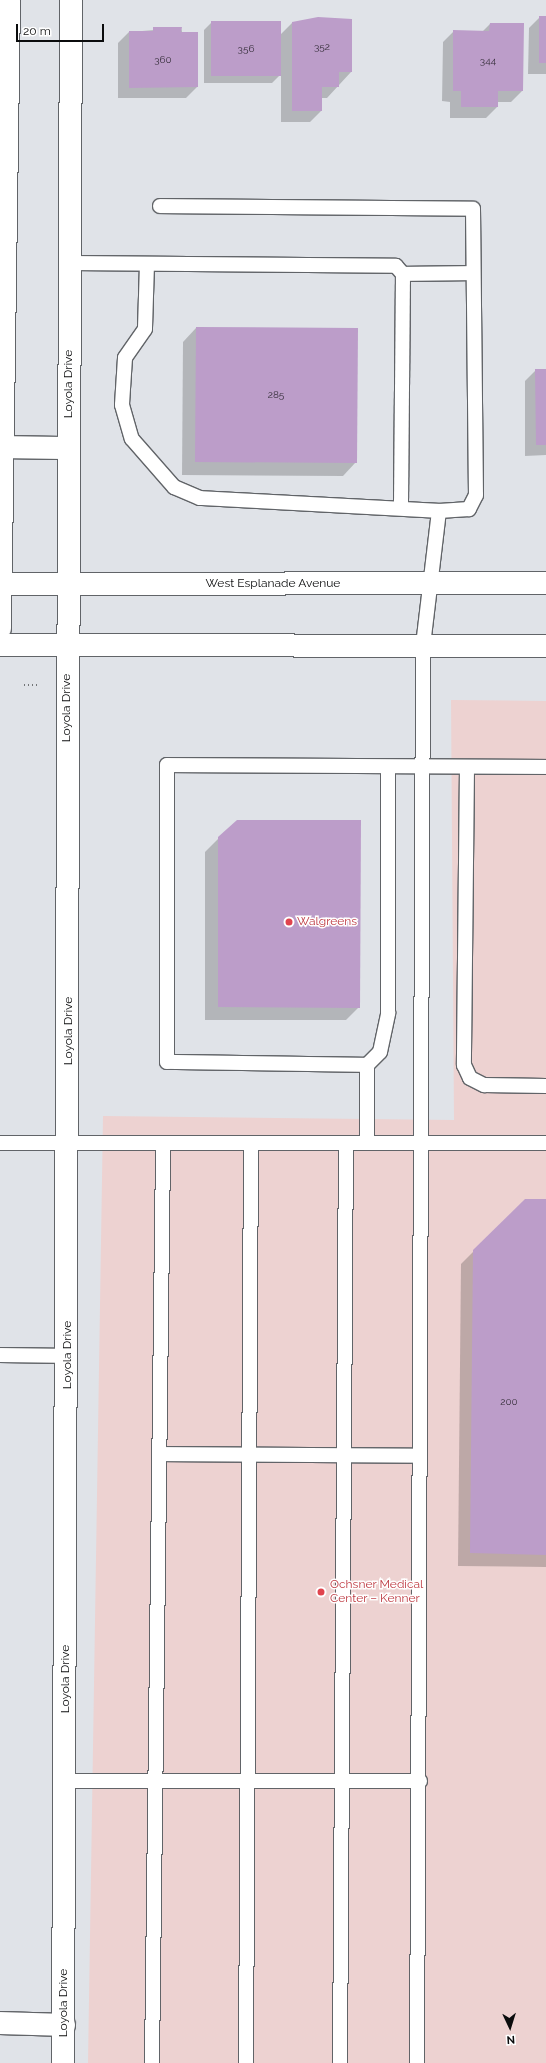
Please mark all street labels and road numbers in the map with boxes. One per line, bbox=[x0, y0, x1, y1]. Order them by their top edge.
street label: Loyola Drive bbox=[62, 350, 76, 418]
street label: West Esplanade Avenue bbox=[205, 577, 341, 591]
street label: Loyola Drive bbox=[60, 674, 74, 742]
street label: Loyola Drive bbox=[62, 997, 76, 1065]
street label: Loyola Drive bbox=[61, 1321, 75, 1389]
street label: Loyola Drive bbox=[59, 1645, 73, 1713]
street label: Loyola Drive bbox=[57, 1969, 71, 2037]

